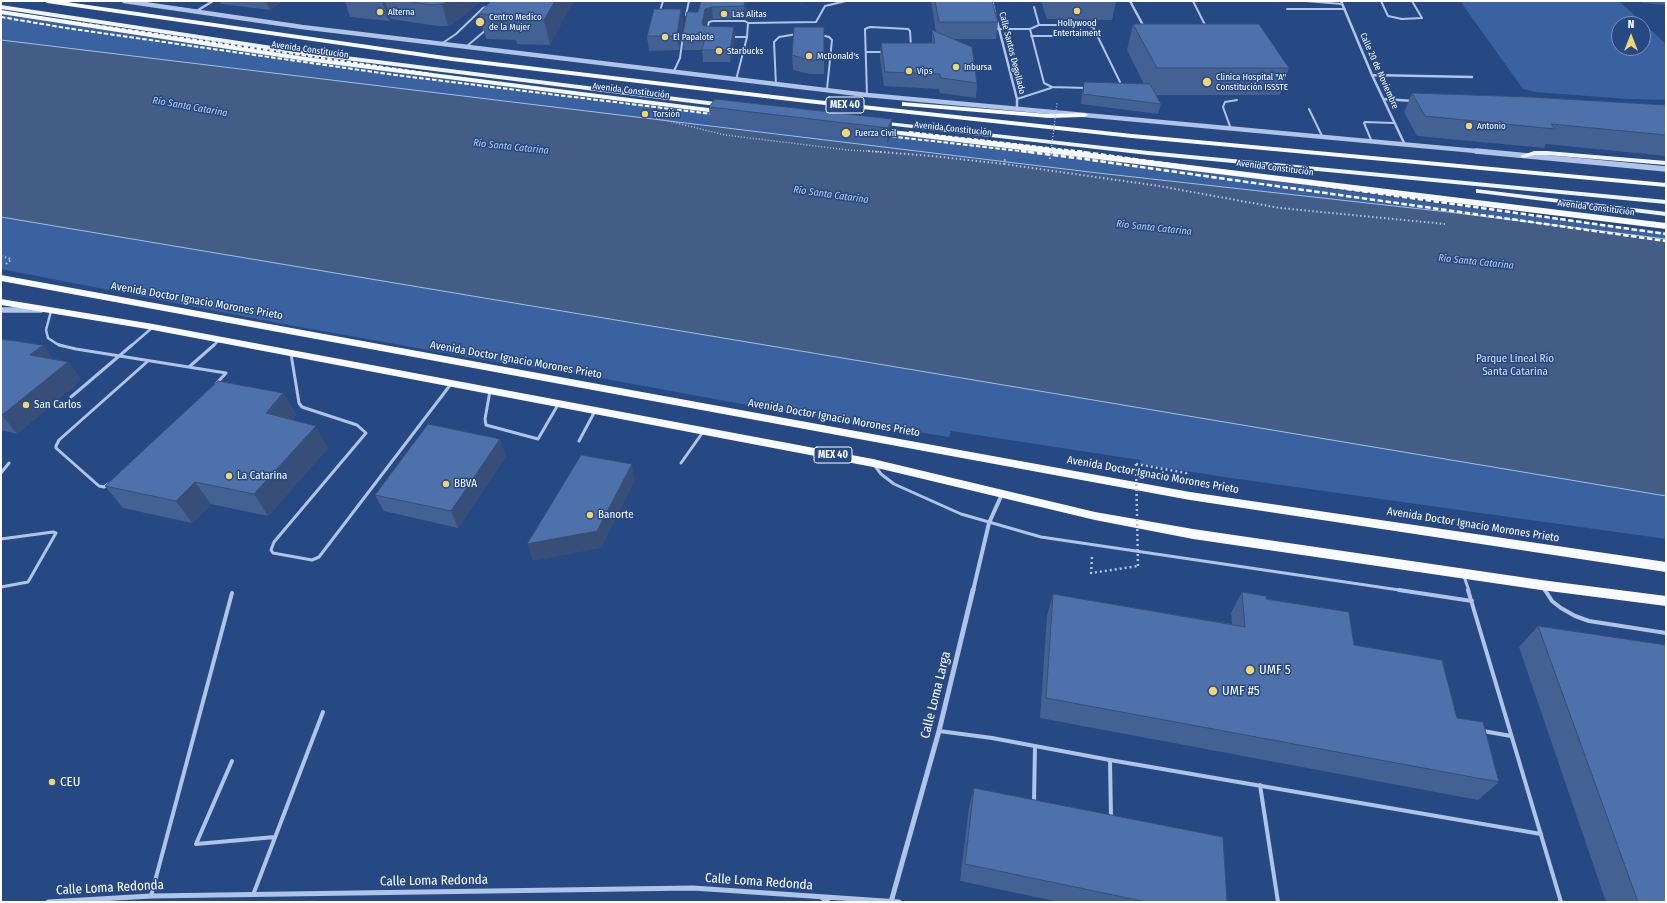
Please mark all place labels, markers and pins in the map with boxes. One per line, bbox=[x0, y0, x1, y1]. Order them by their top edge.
marker: Hollywood Entertaiment bbox=[1072, 6, 1082, 16]
marker: Alterna bbox=[375, 7, 385, 17]
place label: Alterna bbox=[388, 7, 415, 17]
marker: Las Alitas bbox=[719, 9, 729, 19]
place label: Las Alitas bbox=[732, 9, 767, 19]
place label: Centro Medico de la Mujer bbox=[489, 12, 542, 33]
marker: Centro Medico de la Mujer bbox=[474, 16, 486, 28]
place label: Hollywood Entertaiment bbox=[1053, 18, 1101, 39]
marker: El Papalote bbox=[660, 32, 670, 42]
place label: El Papalote bbox=[673, 32, 714, 42]
marker: Starbucks bbox=[714, 46, 724, 56]
place label: Starbucks bbox=[727, 46, 763, 56]
marker: McDonald's bbox=[804, 51, 814, 61]
place label: McDonald's bbox=[817, 51, 859, 61]
marker: Inbursa bbox=[951, 62, 961, 72]
place label: Inbursa bbox=[964, 62, 992, 72]
marker: Vips bbox=[904, 66, 914, 76]
place label: Vips bbox=[917, 66, 932, 76]
place label: Clinica Hospital "A" Constitución ISSSTE bbox=[1216, 72, 1288, 93]
marker: Clinica Hospital "A" Constitución ISSSTE bbox=[1201, 76, 1213, 88]
marker: Torsión bbox=[640, 109, 650, 119]
place label: Torsión bbox=[653, 109, 680, 119]
marker: Antonio bbox=[1464, 121, 1474, 131]
place label: Antonio bbox=[1477, 121, 1506, 131]
marker: Fuerza Civil bbox=[840, 127, 852, 139]
place label: Fuerza Civil bbox=[855, 128, 896, 138]
place label: San Carlos bbox=[34, 398, 81, 412]
marker: San Carlos bbox=[21, 400, 31, 410]
place label: La Catarina bbox=[237, 469, 287, 483]
marker: La Catarina bbox=[224, 471, 234, 481]
place label: BBVA bbox=[454, 477, 477, 491]
marker: BBVA bbox=[441, 479, 451, 489]
place label: Banorte bbox=[598, 508, 634, 522]
marker: Banorte bbox=[585, 510, 595, 520]
place label: UMF 5 bbox=[1259, 662, 1291, 678]
marker: UMF 5 bbox=[1244, 664, 1256, 676]
place label: UMF #5 bbox=[1222, 683, 1260, 699]
marker: UMF #5 bbox=[1207, 685, 1219, 697]
place label: CEU bbox=[60, 774, 80, 790]
marker: CEU bbox=[47, 777, 57, 787]

